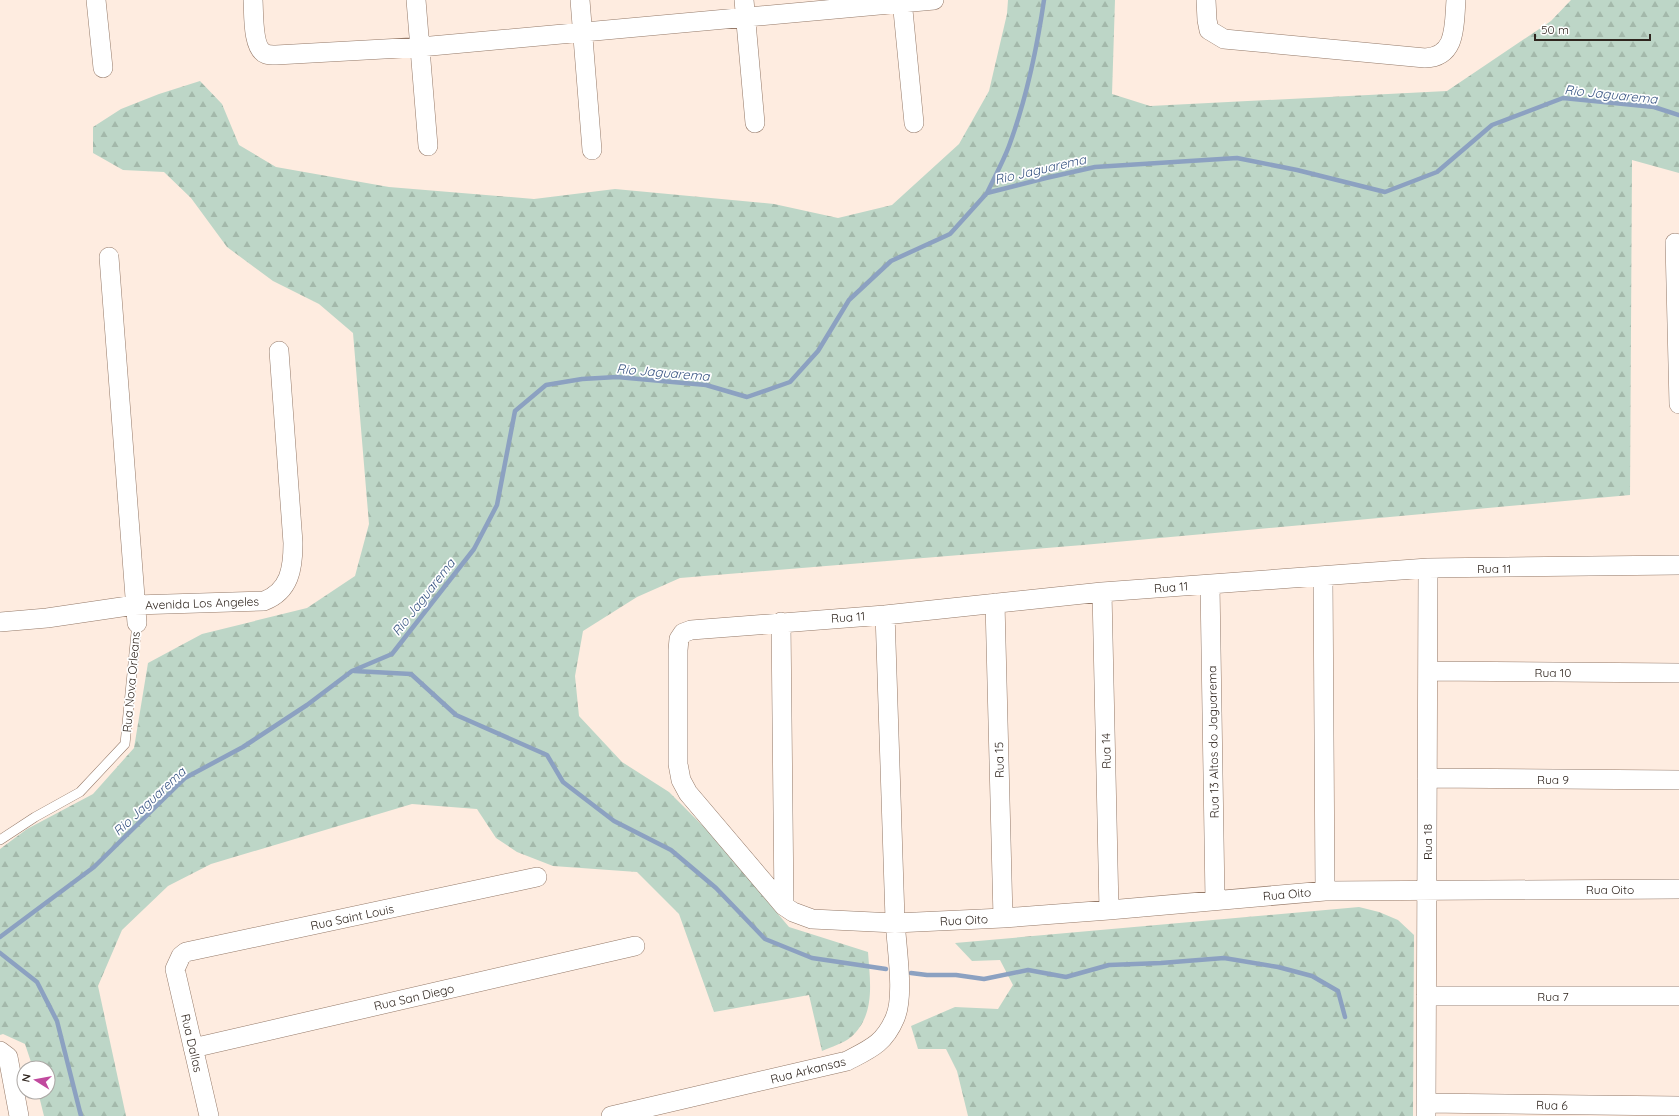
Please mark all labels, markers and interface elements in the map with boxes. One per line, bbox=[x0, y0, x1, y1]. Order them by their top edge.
scale bar bbox=[1535, 16, 1650, 42]
text: 50 m bbox=[1541, 22, 1569, 37]
water label: Rio Jaguarema bbox=[1564, 81, 1659, 107]
water label: Rio Jaguarema bbox=[993, 150, 1088, 187]
water label: Rio Jaguarema bbox=[616, 360, 711, 384]
water label: Rio Jaguarema bbox=[388, 554, 459, 639]
street label: Rua 11 bbox=[1477, 561, 1511, 576]
street label: Rua 11 bbox=[1153, 578, 1189, 596]
street label: Avenida Los Angeles bbox=[145, 594, 260, 612]
street label: Rua 11 bbox=[830, 608, 866, 626]
street label: Rua Nova Orleans bbox=[119, 631, 143, 733]
street label: Rua 10 bbox=[1535, 665, 1571, 680]
street label: Rua 13 Altos do Jaguarema bbox=[1204, 666, 1222, 818]
street label: Rua 14 bbox=[1098, 733, 1114, 769]
street label: Rua 15 bbox=[991, 742, 1007, 778]
water label: Rio Jaguarema bbox=[109, 763, 189, 839]
street label: Rua 9 bbox=[1537, 772, 1569, 787]
street label: Rua 18 bbox=[1420, 824, 1435, 860]
street label: Rua Oito bbox=[1586, 882, 1634, 897]
street label: Rua Oito bbox=[1262, 884, 1312, 904]
street label: Rua Saint Louis bbox=[309, 901, 395, 933]
street label: Rua Oito bbox=[939, 911, 989, 929]
street label: Rua San Diego bbox=[372, 980, 456, 1014]
street label: Rua 7 bbox=[1537, 989, 1569, 1004]
street label: Rua Dallas bbox=[178, 1012, 206, 1074]
street label: Rua Arkansas bbox=[769, 1053, 847, 1087]
north arrow bbox=[16, 1060, 56, 1100]
text: N bbox=[19, 1073, 34, 1083]
street label: Rua 6 bbox=[1536, 1097, 1569, 1113]

